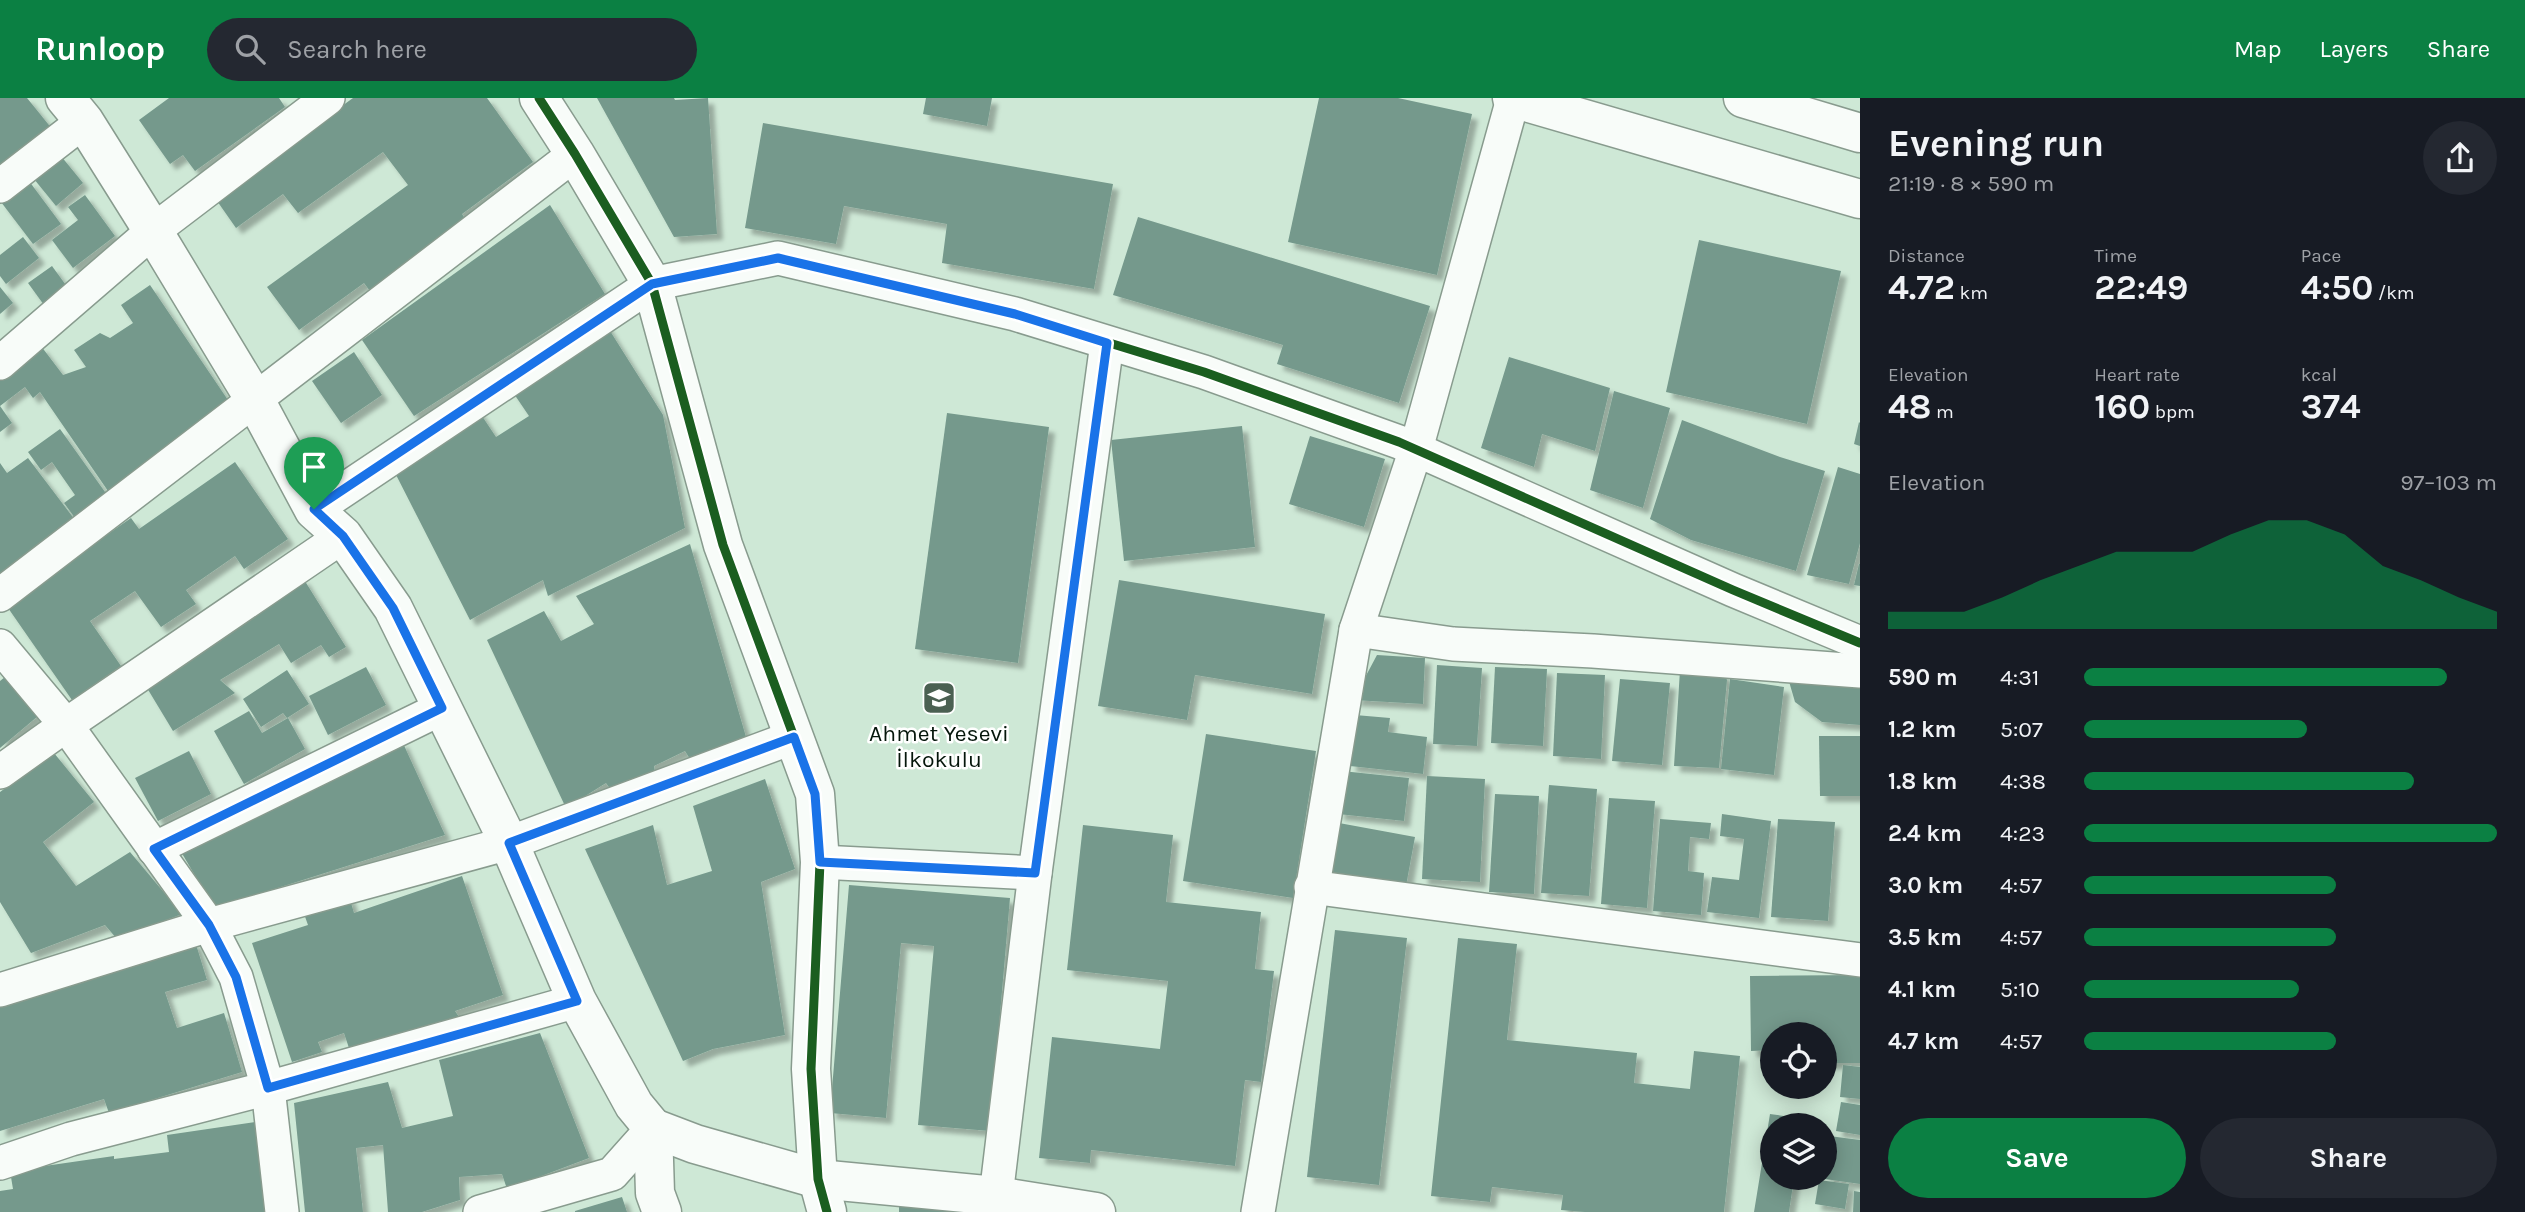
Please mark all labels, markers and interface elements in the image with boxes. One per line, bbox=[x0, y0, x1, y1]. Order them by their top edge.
search box bbox=[207, 18, 697, 81]
text: Runloop bbox=[35, 30, 165, 68]
icon: search bbox=[231, 30, 269, 68]
text: Search here bbox=[287, 34, 427, 65]
text: Map bbox=[2234, 35, 2282, 63]
text: Layers bbox=[2320, 35, 2389, 63]
text: Share bbox=[2427, 35, 2490, 63]
text: Evening run bbox=[1888, 121, 2104, 166]
button: share bbox=[2423, 121, 2497, 195]
text: 21:19 · 8 × 590 m bbox=[1888, 170, 2054, 197]
text: Distance bbox=[1888, 245, 1965, 267]
text: Time bbox=[2094, 245, 2137, 267]
text: Pace bbox=[2301, 245, 2341, 267]
text: 4.72 bbox=[1888, 267, 1955, 308]
text: 22:49 bbox=[2094, 267, 2188, 308]
text: 4:50 bbox=[2301, 267, 2373, 308]
text: km bbox=[1955, 282, 1988, 304]
text: /km bbox=[2373, 282, 2415, 304]
text: Elevation bbox=[1888, 364, 1968, 386]
text: Heart rate bbox=[2094, 364, 2180, 386]
text: kcal bbox=[2301, 364, 2337, 386]
text: 48 bbox=[1888, 386, 1931, 427]
text: 160 bbox=[2094, 386, 2150, 427]
text: 374 bbox=[2301, 386, 2361, 427]
text: m bbox=[1931, 401, 1954, 423]
text: bpm bbox=[2150, 401, 2195, 423]
pin bbox=[284, 437, 344, 509]
icon: arrive bbox=[295, 448, 333, 486]
text: Elevation bbox=[1888, 469, 1985, 496]
text: 97–103 m bbox=[2400, 469, 2497, 496]
text: 590 m bbox=[1888, 664, 1958, 691]
text: 4:31 bbox=[2000, 664, 2039, 691]
school or university icon: Ahmet Yesevi İlkokulu bbox=[920, 679, 958, 717]
text: 1.2 km bbox=[1888, 716, 1956, 743]
text: 5:07 bbox=[2000, 716, 2043, 743]
place label: Ahmet Yesevi İlkokulu bbox=[869, 720, 1009, 773]
text: 1.8 km bbox=[1888, 768, 1957, 795]
text: 4:38 bbox=[2000, 768, 2046, 795]
text: 2.4 km bbox=[1888, 820, 1962, 847]
text: 4:23 bbox=[2000, 820, 2045, 847]
text: 3.0 km bbox=[1888, 872, 1963, 899]
text: 4:57 bbox=[2000, 872, 2042, 899]
text: 3.5 km bbox=[1888, 924, 1962, 951]
text: 4:57 bbox=[2000, 924, 2042, 951]
text: 4.1 km bbox=[1888, 976, 1956, 1003]
text: 5:10 bbox=[2000, 976, 2040, 1003]
map controls bbox=[1760, 1022, 1837, 1190]
button: locate bbox=[1760, 1022, 1837, 1099]
text: 4.7 km bbox=[1888, 1028, 1959, 1055]
text: 4:57 bbox=[2000, 1028, 2042, 1055]
button: layers bbox=[1760, 1113, 1837, 1190]
button: Save bbox=[1888, 1118, 2186, 1198]
button: Share bbox=[2200, 1118, 2497, 1198]

